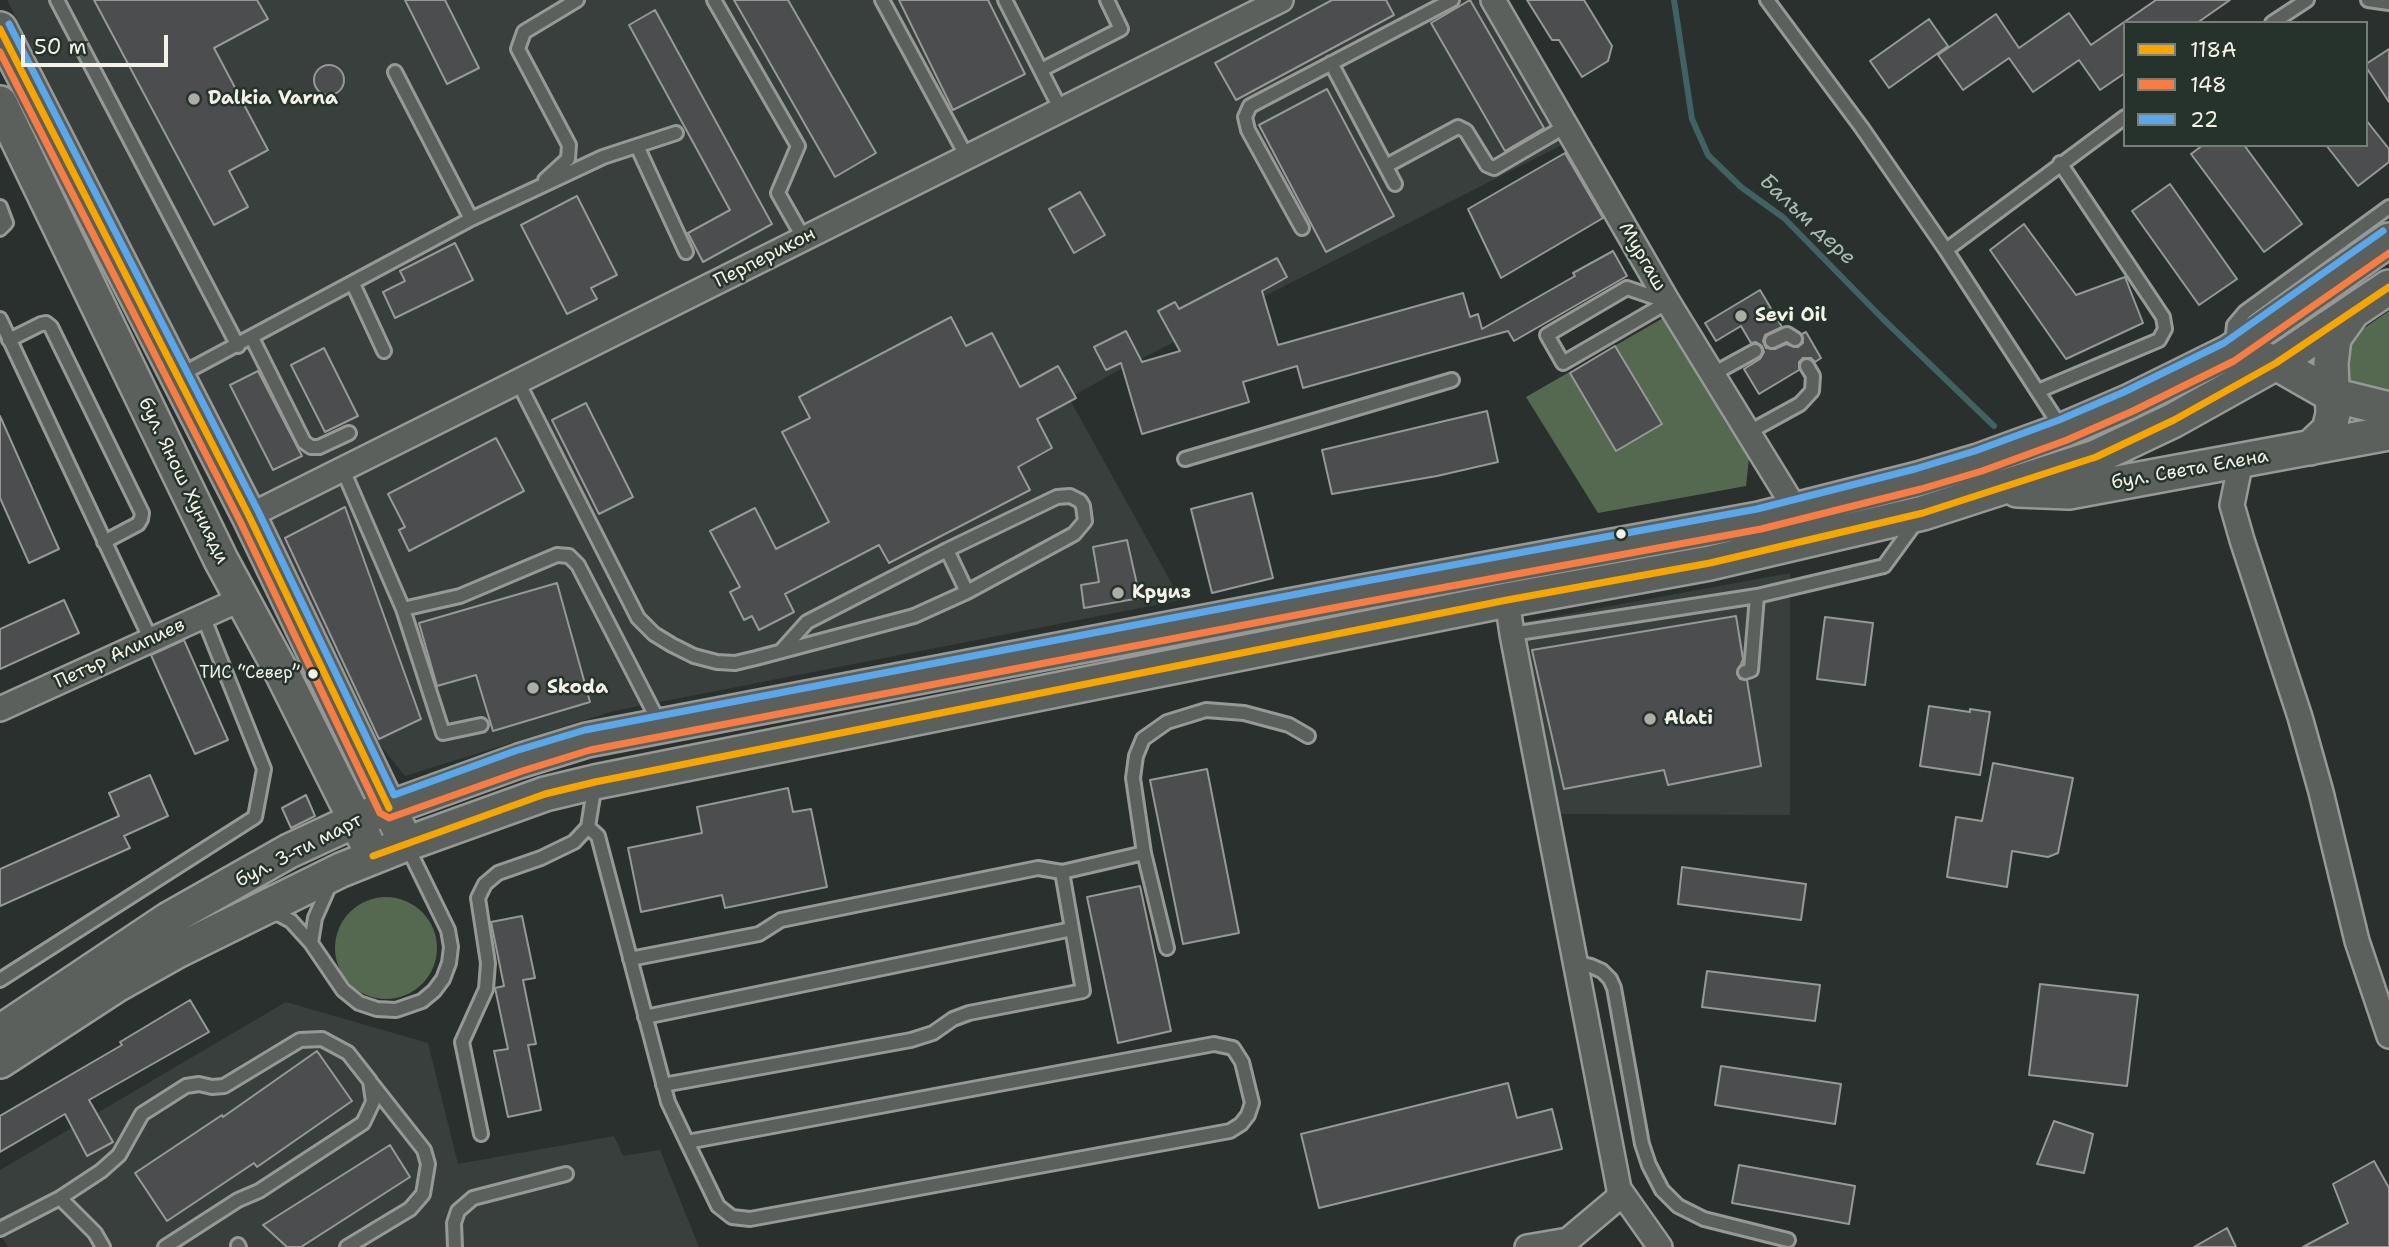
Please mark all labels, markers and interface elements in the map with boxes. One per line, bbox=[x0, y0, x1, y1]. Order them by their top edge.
scale bar bbox=[24, 21, 172, 65]
legend bbox=[2123, 21, 2368, 147]
text: 50 m bbox=[34, 33, 87, 61]
text: 118А bbox=[2190, 36, 2236, 64]
text: 148 bbox=[2190, 71, 2227, 99]
place label: Dalkia Varna bbox=[208, 88, 338, 110]
marker: Dalkia Varna bbox=[186, 91, 202, 107]
text: 22 bbox=[2190, 106, 2218, 134]
water label: Балъм дере bbox=[1754, 169, 1860, 271]
street label: Мургаш bbox=[1613, 218, 1671, 296]
street label: Перперикон bbox=[711, 223, 819, 293]
place label: Sevi Oil bbox=[1755, 305, 1827, 327]
marker: Sevi Oil bbox=[1733, 308, 1749, 324]
street label: бул. Янош Хунияди bbox=[133, 394, 233, 568]
street label: бул. Света Елена bbox=[2110, 445, 2270, 495]
unlabelled marker bbox=[1614, 527, 1628, 541]
place label: Круиз bbox=[1132, 582, 1191, 604]
marker: Круиз bbox=[1110, 585, 1126, 601]
street label: Петър Алипиев bbox=[51, 614, 189, 694]
place label: ТИС “Север” bbox=[199, 664, 300, 684]
marker: ТИС “Север” bbox=[306, 667, 320, 681]
place label: Skoda bbox=[547, 677, 608, 699]
marker: Skoda bbox=[525, 680, 541, 696]
place label: Alati bbox=[1664, 708, 1713, 730]
marker: Alati bbox=[1642, 711, 1658, 727]
street label: бул. 3-ти март bbox=[232, 809, 366, 893]

